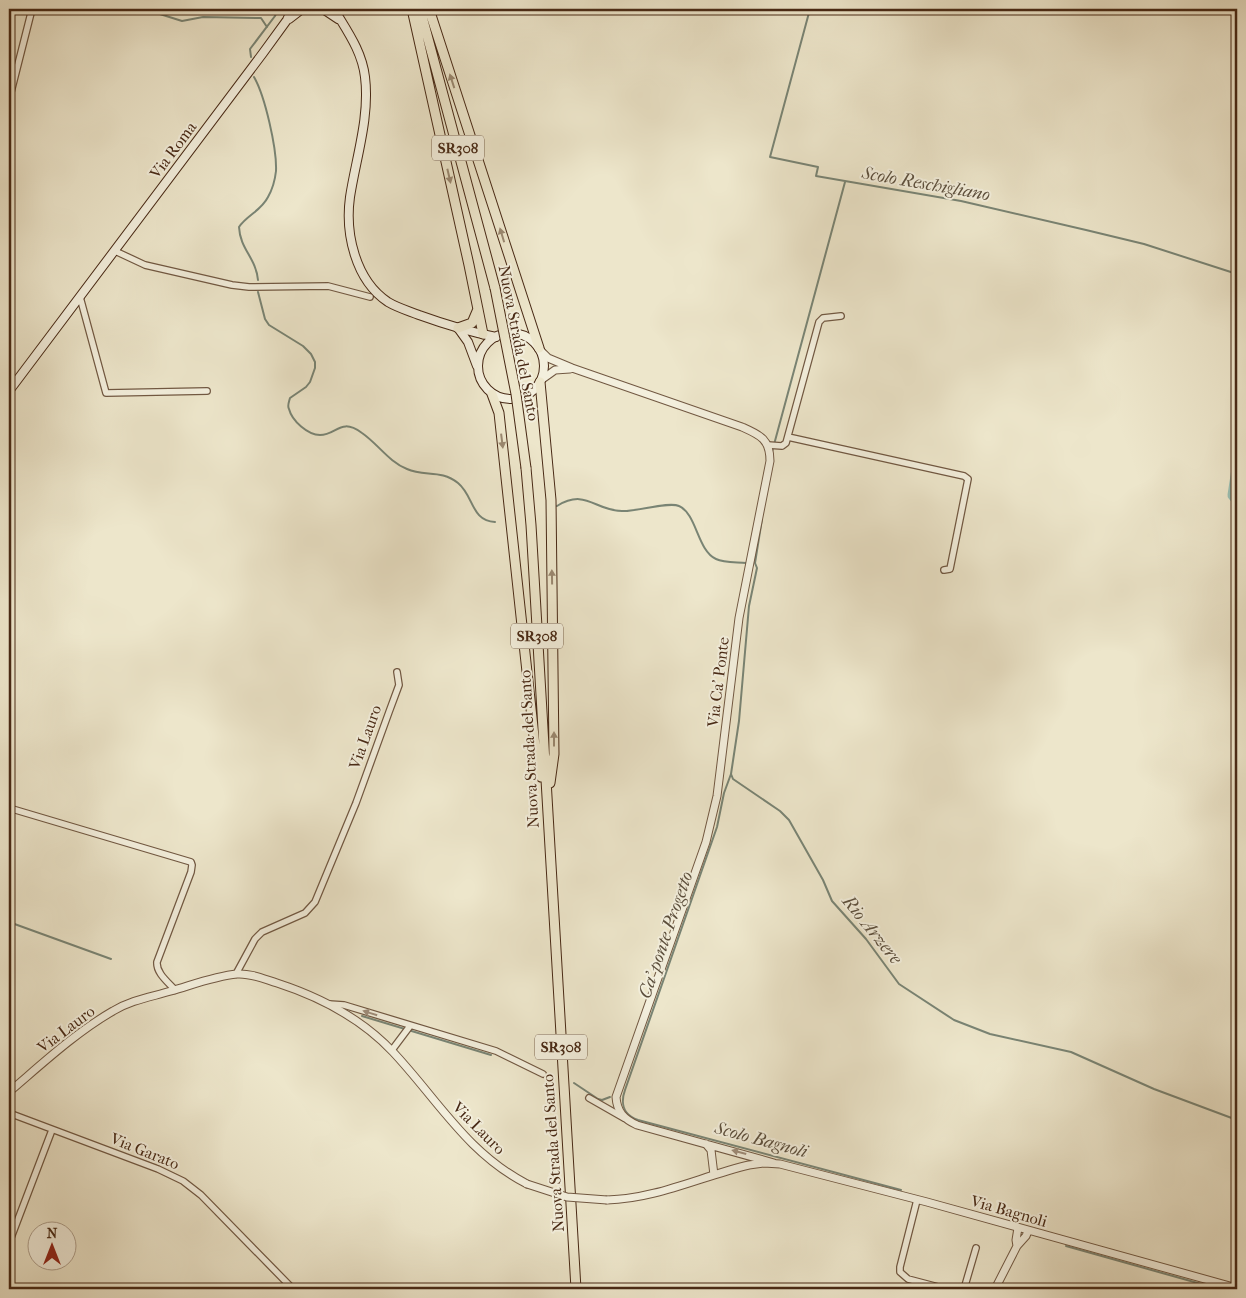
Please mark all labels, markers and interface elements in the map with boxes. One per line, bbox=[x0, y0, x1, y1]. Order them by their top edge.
one-way arrow bbox=[448, 73, 455, 88]
street label: Via Roma bbox=[145, 117, 201, 183]
road number: SR308 bbox=[432, 136, 484, 160]
water label: Scolo Reschigliano bbox=[859, 162, 992, 206]
one-way arrow bbox=[445, 168, 453, 184]
one-way arrow bbox=[498, 228, 506, 243]
street label: Nuova Strada del Santo bbox=[495, 264, 543, 422]
one-way arrow bbox=[498, 434, 506, 450]
one-way arrow bbox=[548, 569, 556, 585]
road number: SR308 bbox=[511, 624, 563, 648]
street label: Via Ca' Ponte bbox=[703, 636, 733, 729]
street label: Nuova Strada del Santo bbox=[515, 670, 543, 828]
street label: Via Lauro bbox=[344, 702, 385, 773]
one-way arrow bbox=[550, 731, 558, 747]
water label: Ca' ponte Progetto bbox=[634, 869, 698, 1001]
water label: Rio Arzere bbox=[837, 891, 907, 969]
street label: Via Lauro bbox=[33, 1001, 98, 1057]
one-way arrow bbox=[362, 1009, 377, 1017]
road number: SR308 bbox=[535, 1034, 587, 1060]
street label: Nuova Strada del Santo bbox=[538, 1073, 568, 1233]
street label: Via Lauro bbox=[448, 1097, 509, 1158]
water label: Scolo Bagnoli bbox=[711, 1117, 811, 1163]
street label: Via Garato bbox=[107, 1128, 182, 1173]
one-way arrow bbox=[731, 1148, 746, 1156]
street label: Via Bagnoli bbox=[968, 1191, 1050, 1231]
north arrow bbox=[28, 1220, 78, 1270]
text: N bbox=[47, 1225, 58, 1242]

